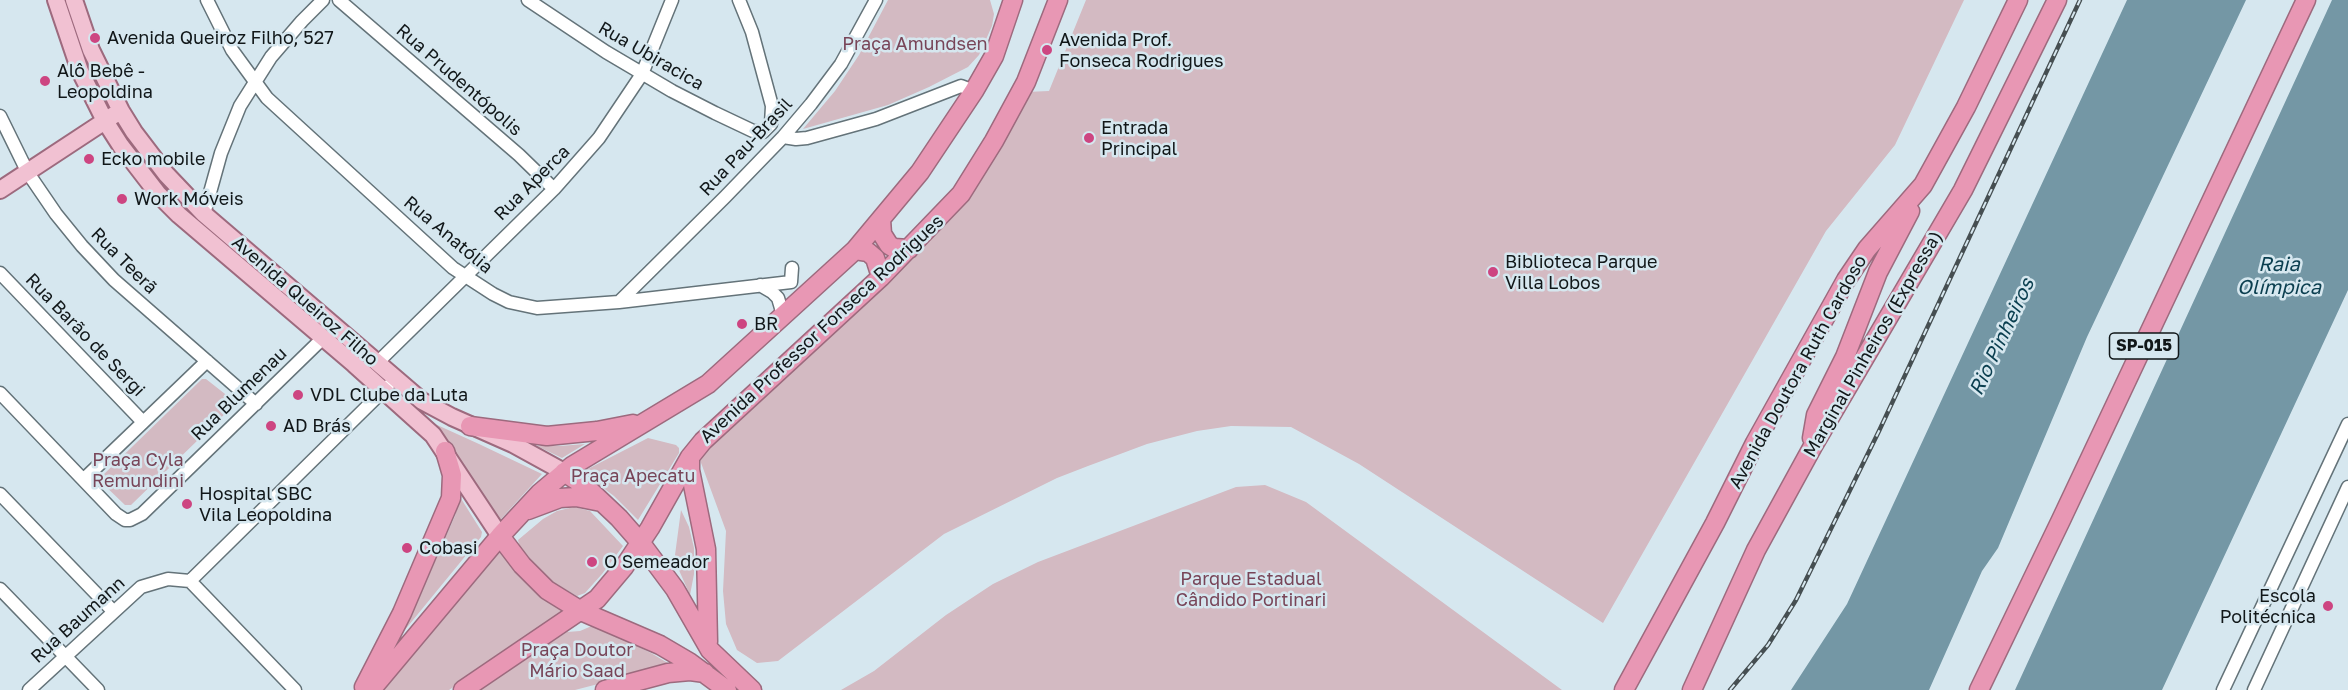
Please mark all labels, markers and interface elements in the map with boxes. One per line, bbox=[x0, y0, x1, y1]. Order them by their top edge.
street label: Rua Ubiracica bbox=[594, 17, 708, 95]
street label: Rua Prudentópolis bbox=[392, 20, 526, 140]
place label: Avenida Queiroz Filho, 527 bbox=[107, 27, 334, 49]
place label: Avenida Prof. Fonseca Rodrigues bbox=[1059, 29, 1224, 72]
marker: Avenida Queiroz Filho, 527 bbox=[88, 31, 102, 45]
park label: Praça Amundsen bbox=[842, 33, 988, 55]
marker: Avenida Prof. Fonseca Rodrigues bbox=[1040, 43, 1054, 57]
place label: Alô Bebê - Leopoldina bbox=[57, 60, 153, 103]
marker: Alô Bebê - Leopoldina bbox=[38, 74, 52, 88]
street label: Rua Pau-Brasil bbox=[695, 94, 797, 200]
place label: Entrada Principal bbox=[1101, 117, 1177, 160]
marker: Entrada Principal bbox=[1082, 131, 1096, 145]
street label: Rua Aperca bbox=[490, 141, 574, 225]
place label: Ecko mobile bbox=[101, 148, 205, 170]
marker: Ecko mobile bbox=[82, 152, 96, 166]
place label: Work Móveis bbox=[134, 188, 243, 210]
marker: Work Móveis bbox=[115, 192, 129, 206]
street label: Rua Anatólia bbox=[399, 192, 497, 278]
street label: Avenida Professor Fonseca Rodrigues bbox=[696, 210, 948, 448]
street label: Rua Teerã bbox=[86, 223, 162, 299]
street label: Marginal Pinheiros (Expressa) bbox=[1799, 227, 1947, 461]
street label: Avenida Queiroz Filho bbox=[227, 232, 383, 370]
place label: Biblioteca Parque Villa Lobos bbox=[1505, 251, 1657, 294]
street label: Avenida Doutora Ruth Cardoso bbox=[1725, 252, 1871, 492]
water label: Raia Olímpica bbox=[2237, 253, 2321, 300]
marker: Biblioteca Parque Villa Lobos bbox=[1486, 265, 1500, 279]
street label: Rua Barão de Sergi bbox=[21, 269, 149, 401]
water label: Rio Pinheiros bbox=[1964, 275, 2040, 399]
place label: BR bbox=[754, 313, 778, 335]
marker: BR bbox=[735, 317, 749, 331]
road number: SP-015 bbox=[2110, 333, 2178, 359]
street label: Rua Blumenau bbox=[187, 343, 291, 445]
place label: VDL Clube da Luta bbox=[310, 384, 468, 406]
marker: VDL Clube da Luta bbox=[291, 388, 305, 402]
place label: AD Brás bbox=[283, 415, 351, 437]
marker: AD Brás bbox=[264, 419, 278, 433]
park label: Praça Cyla Remundini bbox=[92, 449, 184, 492]
park label: Praça Apecatu bbox=[571, 465, 695, 487]
place label: Hospital SBC Vila Leopoldina bbox=[199, 483, 332, 526]
marker: Hospital SBC Vila Leopoldina bbox=[180, 497, 194, 511]
place label: Cobasi bbox=[419, 537, 478, 559]
marker: Cobasi bbox=[400, 541, 414, 555]
place label: O Semeador bbox=[604, 551, 709, 573]
marker: O Semeador bbox=[585, 555, 599, 569]
park label: Parque Estadual Cândido Portinari bbox=[1176, 568, 1326, 610]
street label: Rua Baumann bbox=[27, 572, 129, 668]
place label: Escola Politécnica bbox=[2220, 585, 2316, 628]
marker: Escola Politécnica bbox=[2321, 599, 2335, 613]
park label: Praça Doutor Mário Saad bbox=[521, 639, 633, 682]

